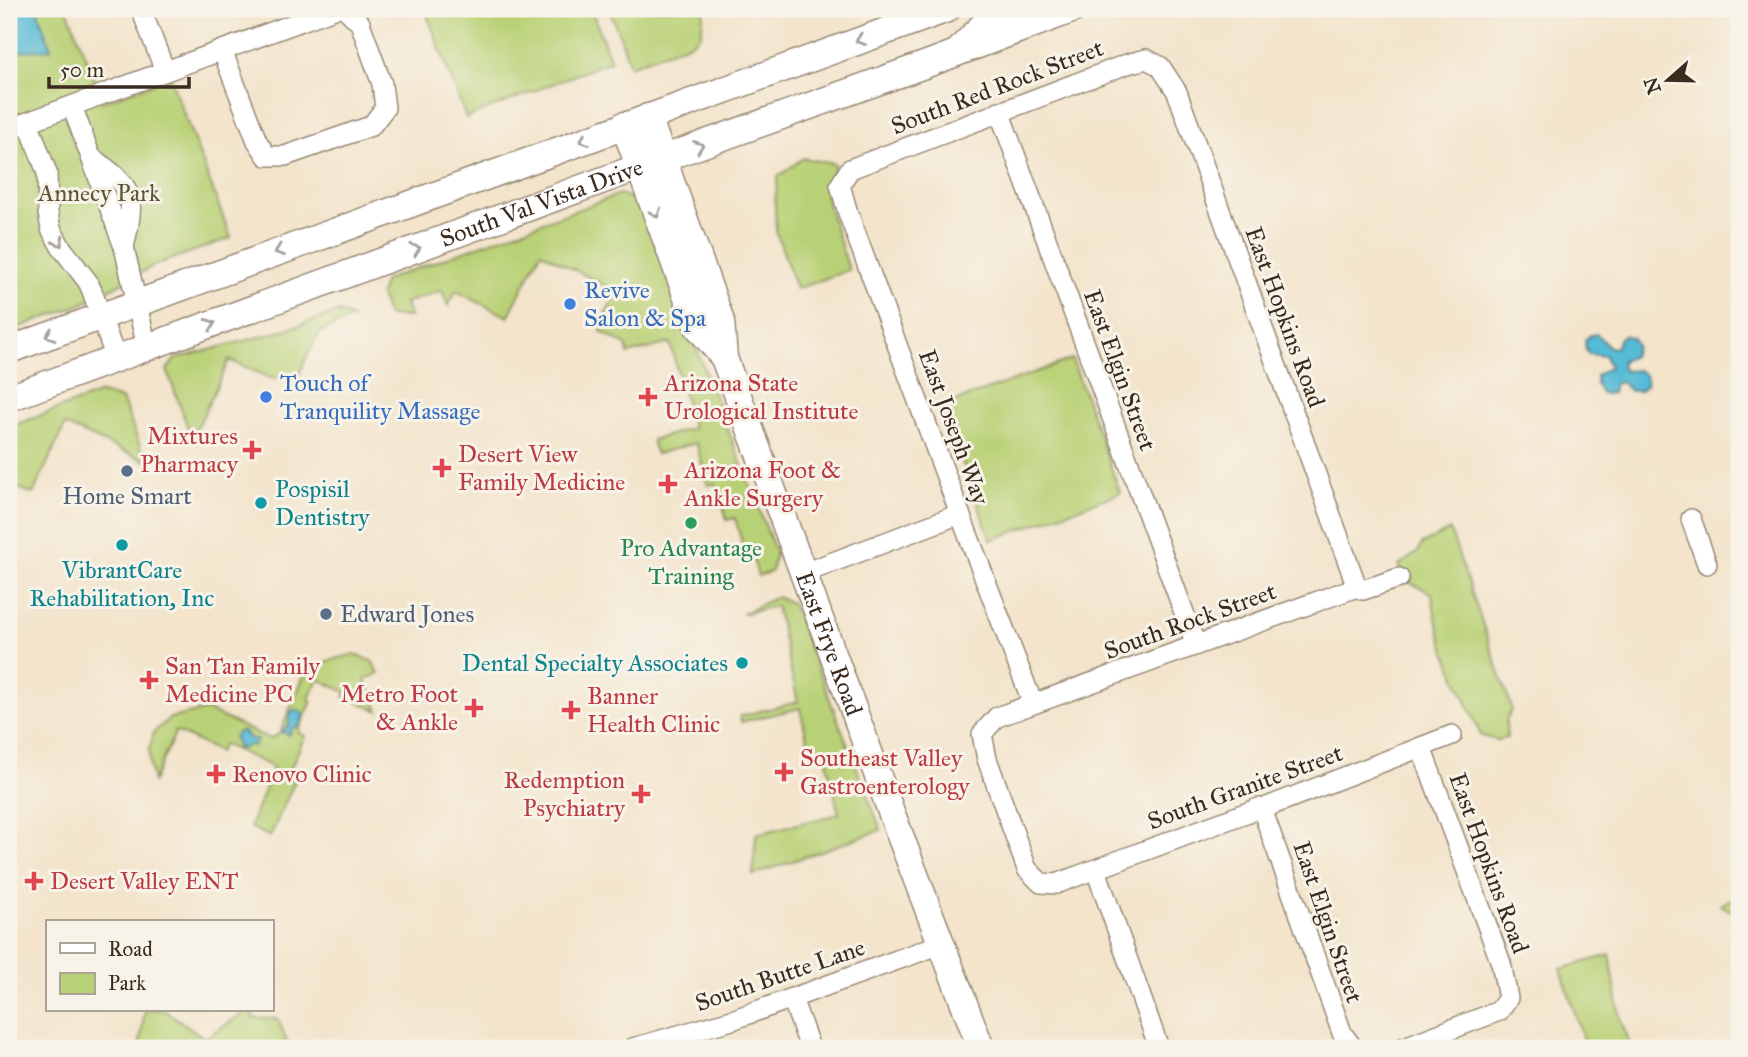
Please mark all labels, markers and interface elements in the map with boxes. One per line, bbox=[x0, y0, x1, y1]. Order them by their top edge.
one-way arrow bbox=[855, 32, 867, 46]
street label: South Red Rock Street bbox=[887, 33, 1108, 141]
scale bar bbox=[49, 46, 189, 90]
north arrow bbox=[1632, 46, 1702, 116]
text: 50 m bbox=[60, 57, 105, 83]
text: N bbox=[1639, 74, 1666, 97]
one-way arrow bbox=[579, 132, 591, 146]
one-way arrow bbox=[692, 140, 704, 154]
street label: South Val Vista Drive bbox=[436, 152, 647, 254]
park label: Annecy Park bbox=[37, 178, 161, 208]
one-way arrow bbox=[648, 206, 662, 218]
street label: East Hopkins Road bbox=[1238, 223, 1332, 411]
one-way arrow bbox=[51, 235, 64, 247]
one-way arrow bbox=[274, 243, 286, 257]
one-way arrow bbox=[410, 243, 422, 257]
place label: Revive Salon & Spa bbox=[584, 275, 707, 333]
street label: East Elgin Street bbox=[1077, 285, 1163, 455]
marker: Revive Salon & Spa bbox=[562, 296, 578, 312]
one-way arrow bbox=[205, 318, 217, 332]
one-way arrow bbox=[45, 326, 57, 340]
street label: East Joseph Way bbox=[912, 345, 996, 509]
place label: Touch of Tranquility Massage bbox=[280, 368, 480, 426]
place label: Arizona State Urological Institute bbox=[663, 368, 858, 426]
marker: Arizona State Urological Institute bbox=[638, 387, 658, 407]
marker: Touch of Tranquility Massage bbox=[258, 389, 274, 405]
place label: Mixtures Pharmacy bbox=[140, 421, 239, 479]
place label: Desert View Family Medicine bbox=[458, 439, 625, 497]
marker: Mixtures Pharmacy bbox=[244, 442, 260, 458]
place label: Arizona Foot & Ankle Surgery bbox=[683, 455, 841, 513]
marker: Desert View Family Medicine bbox=[432, 458, 452, 478]
marker: Home Smart bbox=[119, 463, 135, 479]
place label: Pospisil Dentistry bbox=[275, 474, 370, 532]
marker: Arizona Foot & Ankle Surgery bbox=[658, 474, 678, 494]
place label: Home Smart bbox=[62, 481, 192, 511]
marker: Pospisil Dentistry bbox=[253, 495, 269, 511]
marker: Pro Advantage Training bbox=[683, 515, 699, 531]
place label: Pro Advantage Training bbox=[620, 533, 762, 591]
marker: VibrantCare Rehabilitation, Inc bbox=[114, 537, 130, 553]
place label: VibrantCare Rehabilitation, Inc bbox=[30, 555, 214, 613]
street label: East Frye Road bbox=[789, 567, 869, 720]
street label: South Rock Street bbox=[1100, 576, 1281, 666]
place label: Edward Jones bbox=[340, 599, 474, 629]
marker: Edward Jones bbox=[318, 606, 334, 622]
place label: Dental Specialty Associates bbox=[462, 648, 728, 678]
place label: San Tan Family Medicine PC bbox=[165, 651, 321, 709]
marker: Dental Specialty Associates bbox=[734, 655, 750, 671]
marker: San Tan Family Medicine PC bbox=[139, 670, 159, 690]
place label: Metro Foot & Ankle bbox=[340, 679, 459, 737]
place label: Banner Health Clinic bbox=[587, 681, 720, 739]
marker: Metro Foot & Ankle bbox=[464, 698, 484, 718]
marker: Banner Health Clinic bbox=[561, 700, 581, 720]
street label: South Granite Street bbox=[1143, 738, 1347, 836]
place label: Southeast Valley Gastroenterology bbox=[800, 743, 970, 801]
place label: Renovo Clinic bbox=[232, 759, 372, 789]
marker: Southeast Valley Gastroenterology bbox=[774, 762, 794, 782]
marker: Renovo Clinic bbox=[206, 764, 226, 784]
place label: Redemption Psychiatry bbox=[504, 765, 626, 823]
street label: East Hopkins Road bbox=[1442, 769, 1536, 957]
marker: Redemption Psychiatry bbox=[631, 784, 651, 804]
street label: East Elgin Street bbox=[1286, 837, 1370, 1007]
place label: Desert Valley ENT bbox=[50, 866, 239, 896]
marker: Desert Valley ENT bbox=[24, 871, 44, 891]
legend bbox=[46, 920, 273, 1012]
street label: South Butte Lane bbox=[691, 932, 869, 1018]
text: Road bbox=[108, 936, 153, 962]
text: Park bbox=[108, 970, 146, 996]

